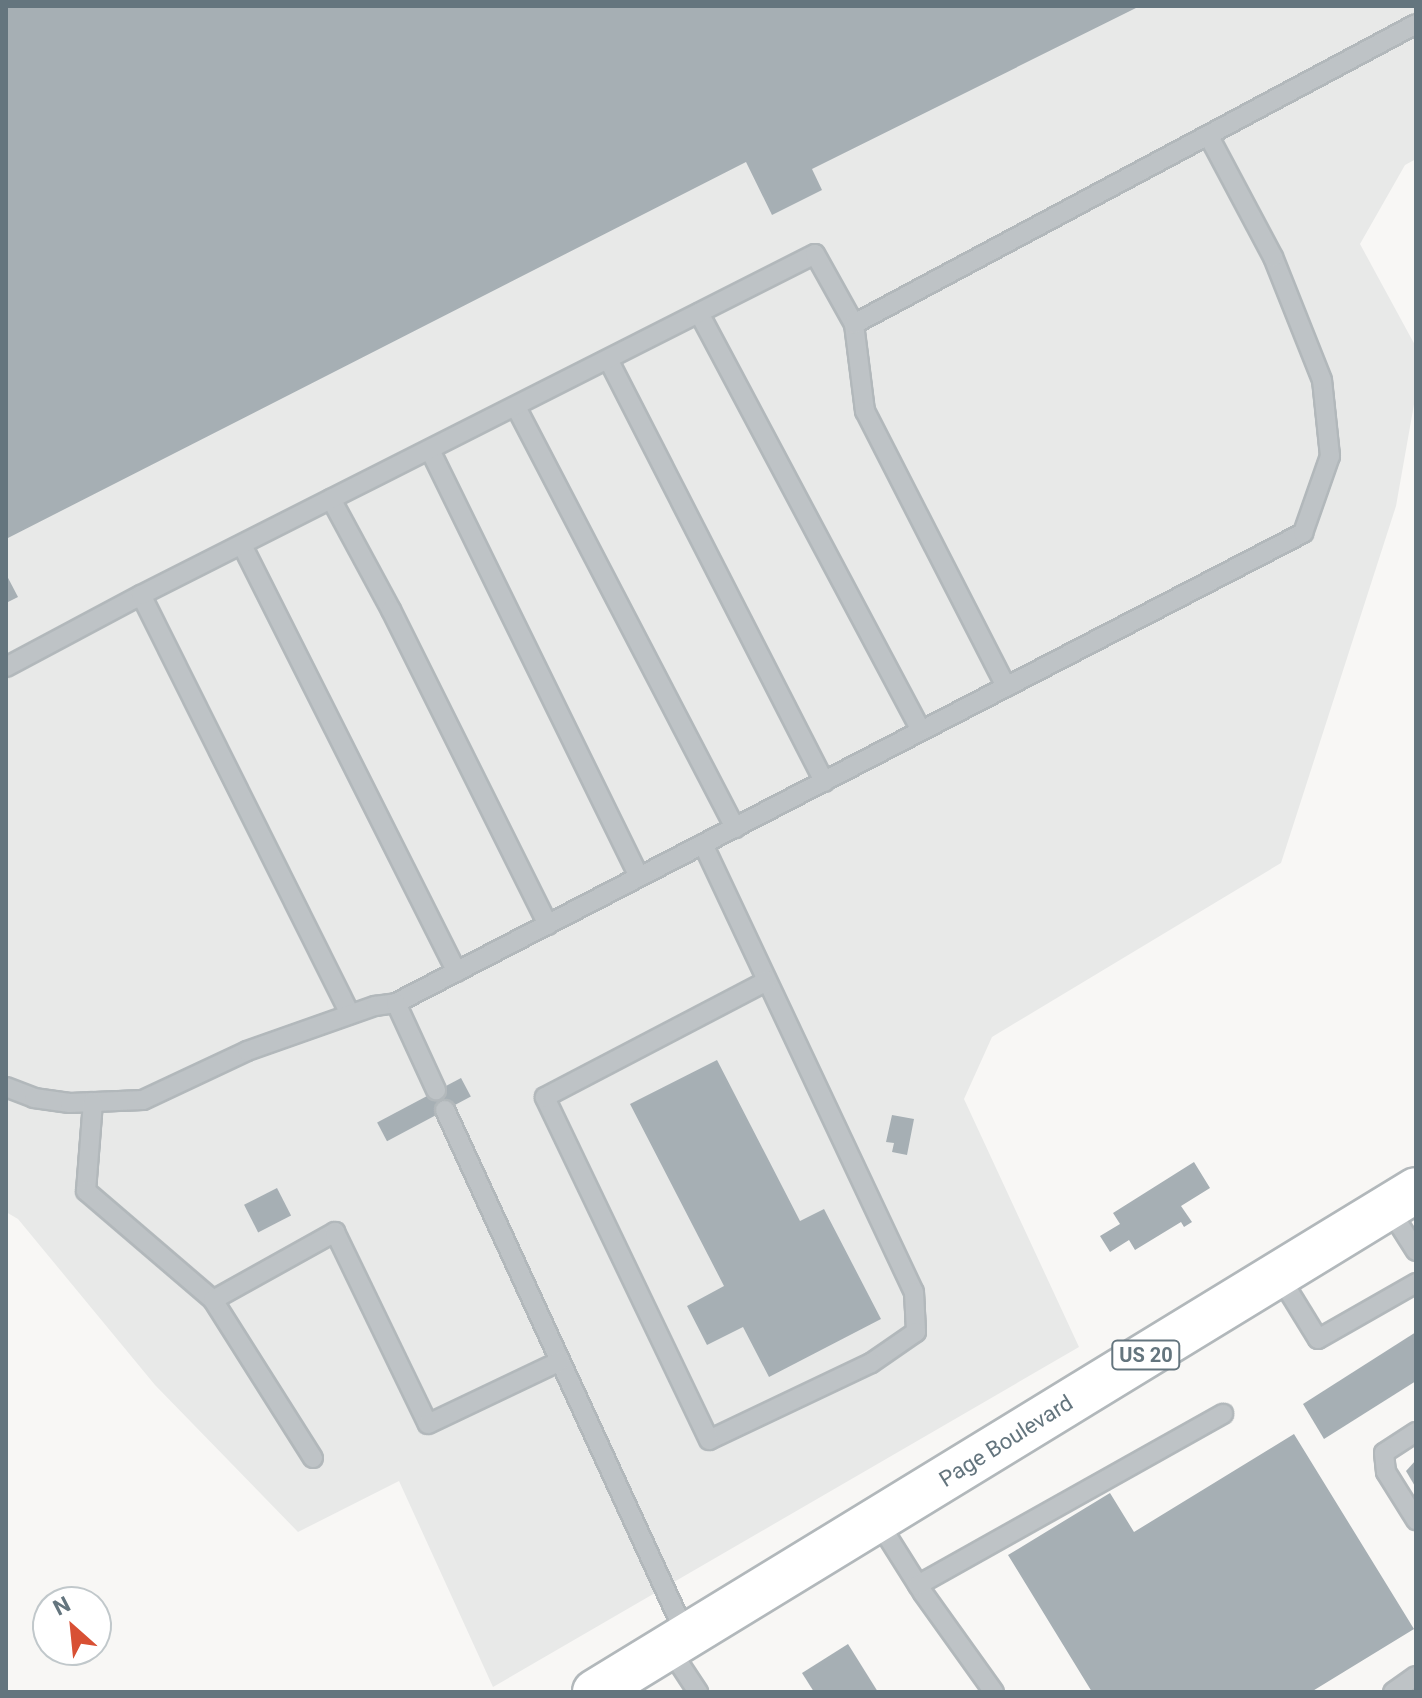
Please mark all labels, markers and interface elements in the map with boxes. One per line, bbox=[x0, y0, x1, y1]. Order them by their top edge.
road number: US 20 bbox=[1110, 1339, 1182, 1371]
street label: Page Boulevard bbox=[934, 1389, 1078, 1493]
north arrow bbox=[32, 1586, 112, 1666]
text: N bbox=[49, 1591, 74, 1621]

